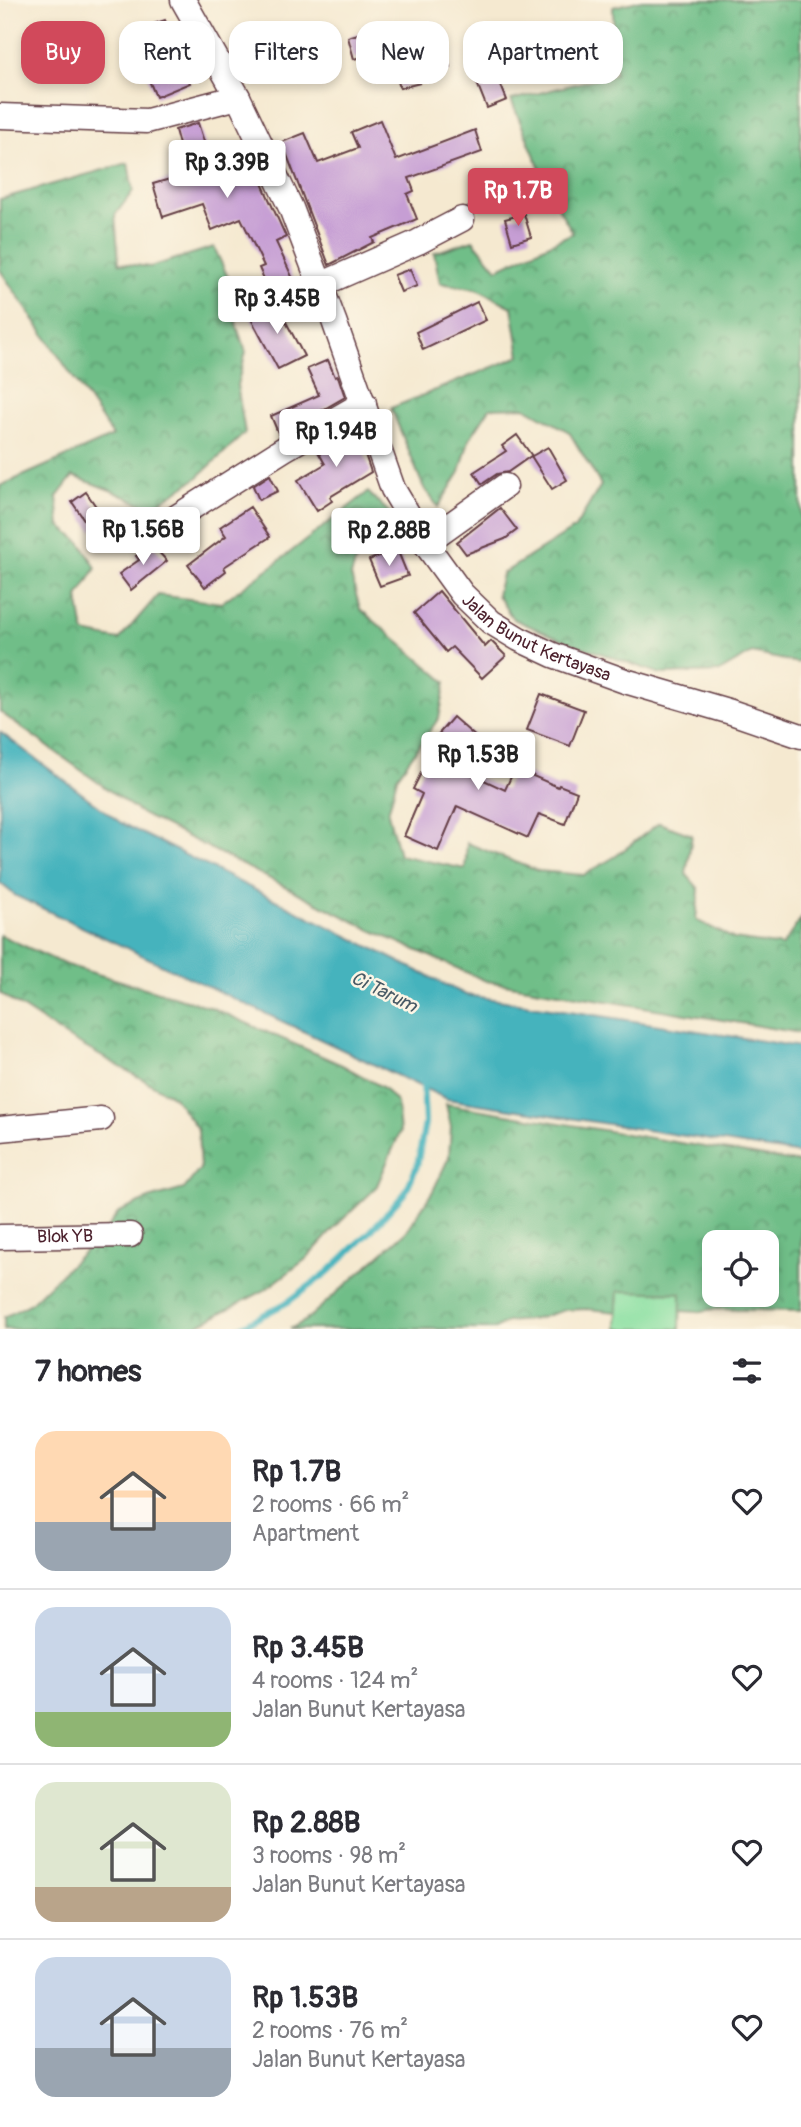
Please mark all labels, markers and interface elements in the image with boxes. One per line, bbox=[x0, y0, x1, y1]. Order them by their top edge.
chip: Buy bbox=[21, 21, 105, 84]
chip: Rent bbox=[119, 21, 215, 84]
chip: Filters bbox=[229, 21, 342, 84]
chip: New bbox=[356, 21, 449, 84]
chip: Apartment bbox=[463, 21, 623, 84]
pin: Rp 3.39B bbox=[155, 140, 299, 200]
text: Rp 3.39B bbox=[185, 148, 269, 177]
pin: Rp 1.7B bbox=[453, 168, 583, 228]
text: Rp 1.7B bbox=[484, 176, 552, 205]
pin: Rp 3.45B bbox=[205, 276, 349, 336]
text: Rp 3.45B bbox=[234, 284, 320, 313]
pin: Rp 1.94B bbox=[264, 410, 408, 469]
text: Rp 1.94B bbox=[295, 417, 377, 446]
pin: Rp 1.56B bbox=[71, 508, 215, 567]
pin: Rp 2.88B bbox=[317, 508, 461, 568]
text: Rp 1.56B bbox=[102, 515, 184, 544]
text: Rp 2.88B bbox=[347, 516, 431, 545]
street label: Jalan Bunut Kertayasa bbox=[457, 589, 614, 686]
pin: Rp 1.53B bbox=[406, 732, 550, 792]
text: Rp 1.53B bbox=[437, 740, 519, 769]
water label: Ci Tarum bbox=[347, 966, 422, 1019]
street label: Blok YB bbox=[37, 1224, 93, 1248]
map controls bbox=[702, 1230, 779, 1307]
button: locate bbox=[702, 1230, 779, 1307]
icon: filters bbox=[728, 1352, 766, 1390]
text: 7 homes bbox=[35, 1353, 142, 1390]
text: Rp 1.7B bbox=[252, 1453, 341, 1490]
icon: home bbox=[91, 1459, 175, 1543]
icon: heart bbox=[728, 1482, 766, 1520]
text: 2 rooms · 66 m² bbox=[252, 1490, 409, 1519]
text: Apartment bbox=[252, 1519, 359, 1548]
text: Rp 3.45B bbox=[252, 1629, 364, 1666]
icon: home bbox=[91, 1635, 175, 1719]
icon: heart bbox=[728, 1658, 766, 1696]
text: 4 rooms · 124 m² bbox=[252, 1666, 418, 1695]
text: Jalan Bunut Kertayasa bbox=[252, 1695, 466, 1724]
text: Rp 2.88B bbox=[252, 1804, 361, 1841]
icon: home bbox=[91, 1810, 175, 1894]
icon: heart bbox=[728, 1833, 766, 1871]
text: 3 rooms · 98 m² bbox=[252, 1841, 406, 1870]
text: Jalan Bunut Kertayasa bbox=[252, 1870, 466, 1899]
text: Rp 1.53B bbox=[252, 1979, 358, 2016]
icon: home bbox=[91, 1985, 175, 2069]
icon: heart bbox=[728, 2008, 766, 2046]
text: 2 rooms · 76 m² bbox=[252, 2016, 408, 2045]
text: Jalan Bunut Kertayasa bbox=[252, 2045, 466, 2074]

